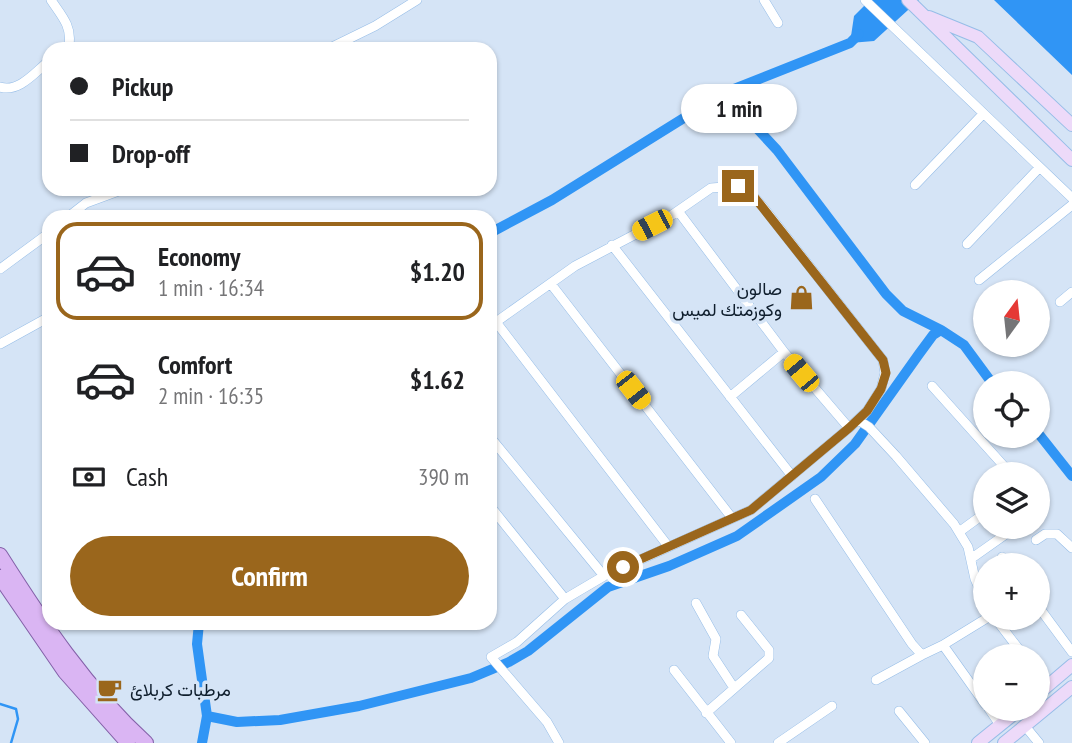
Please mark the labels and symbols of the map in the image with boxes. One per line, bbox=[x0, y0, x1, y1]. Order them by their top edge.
callout: 1 min bbox=[680, 85, 796, 134]
route end bbox=[722, 170, 754, 202]
car bbox=[629, 206, 676, 244]
place label: صالون وكوزمتك لميس bbox=[672, 277, 782, 321]
north arrow bbox=[973, 280, 1050, 357]
shop icon: صالون وكوزمتك لميس bbox=[788, 284, 816, 312]
car bbox=[780, 350, 823, 396]
car bbox=[612, 367, 655, 413]
route start bbox=[607, 551, 639, 583]
cafe icon: مرطبات كربلائ bbox=[96, 675, 124, 703]
place label: مرطبات كربلائ bbox=[130, 678, 231, 701]

